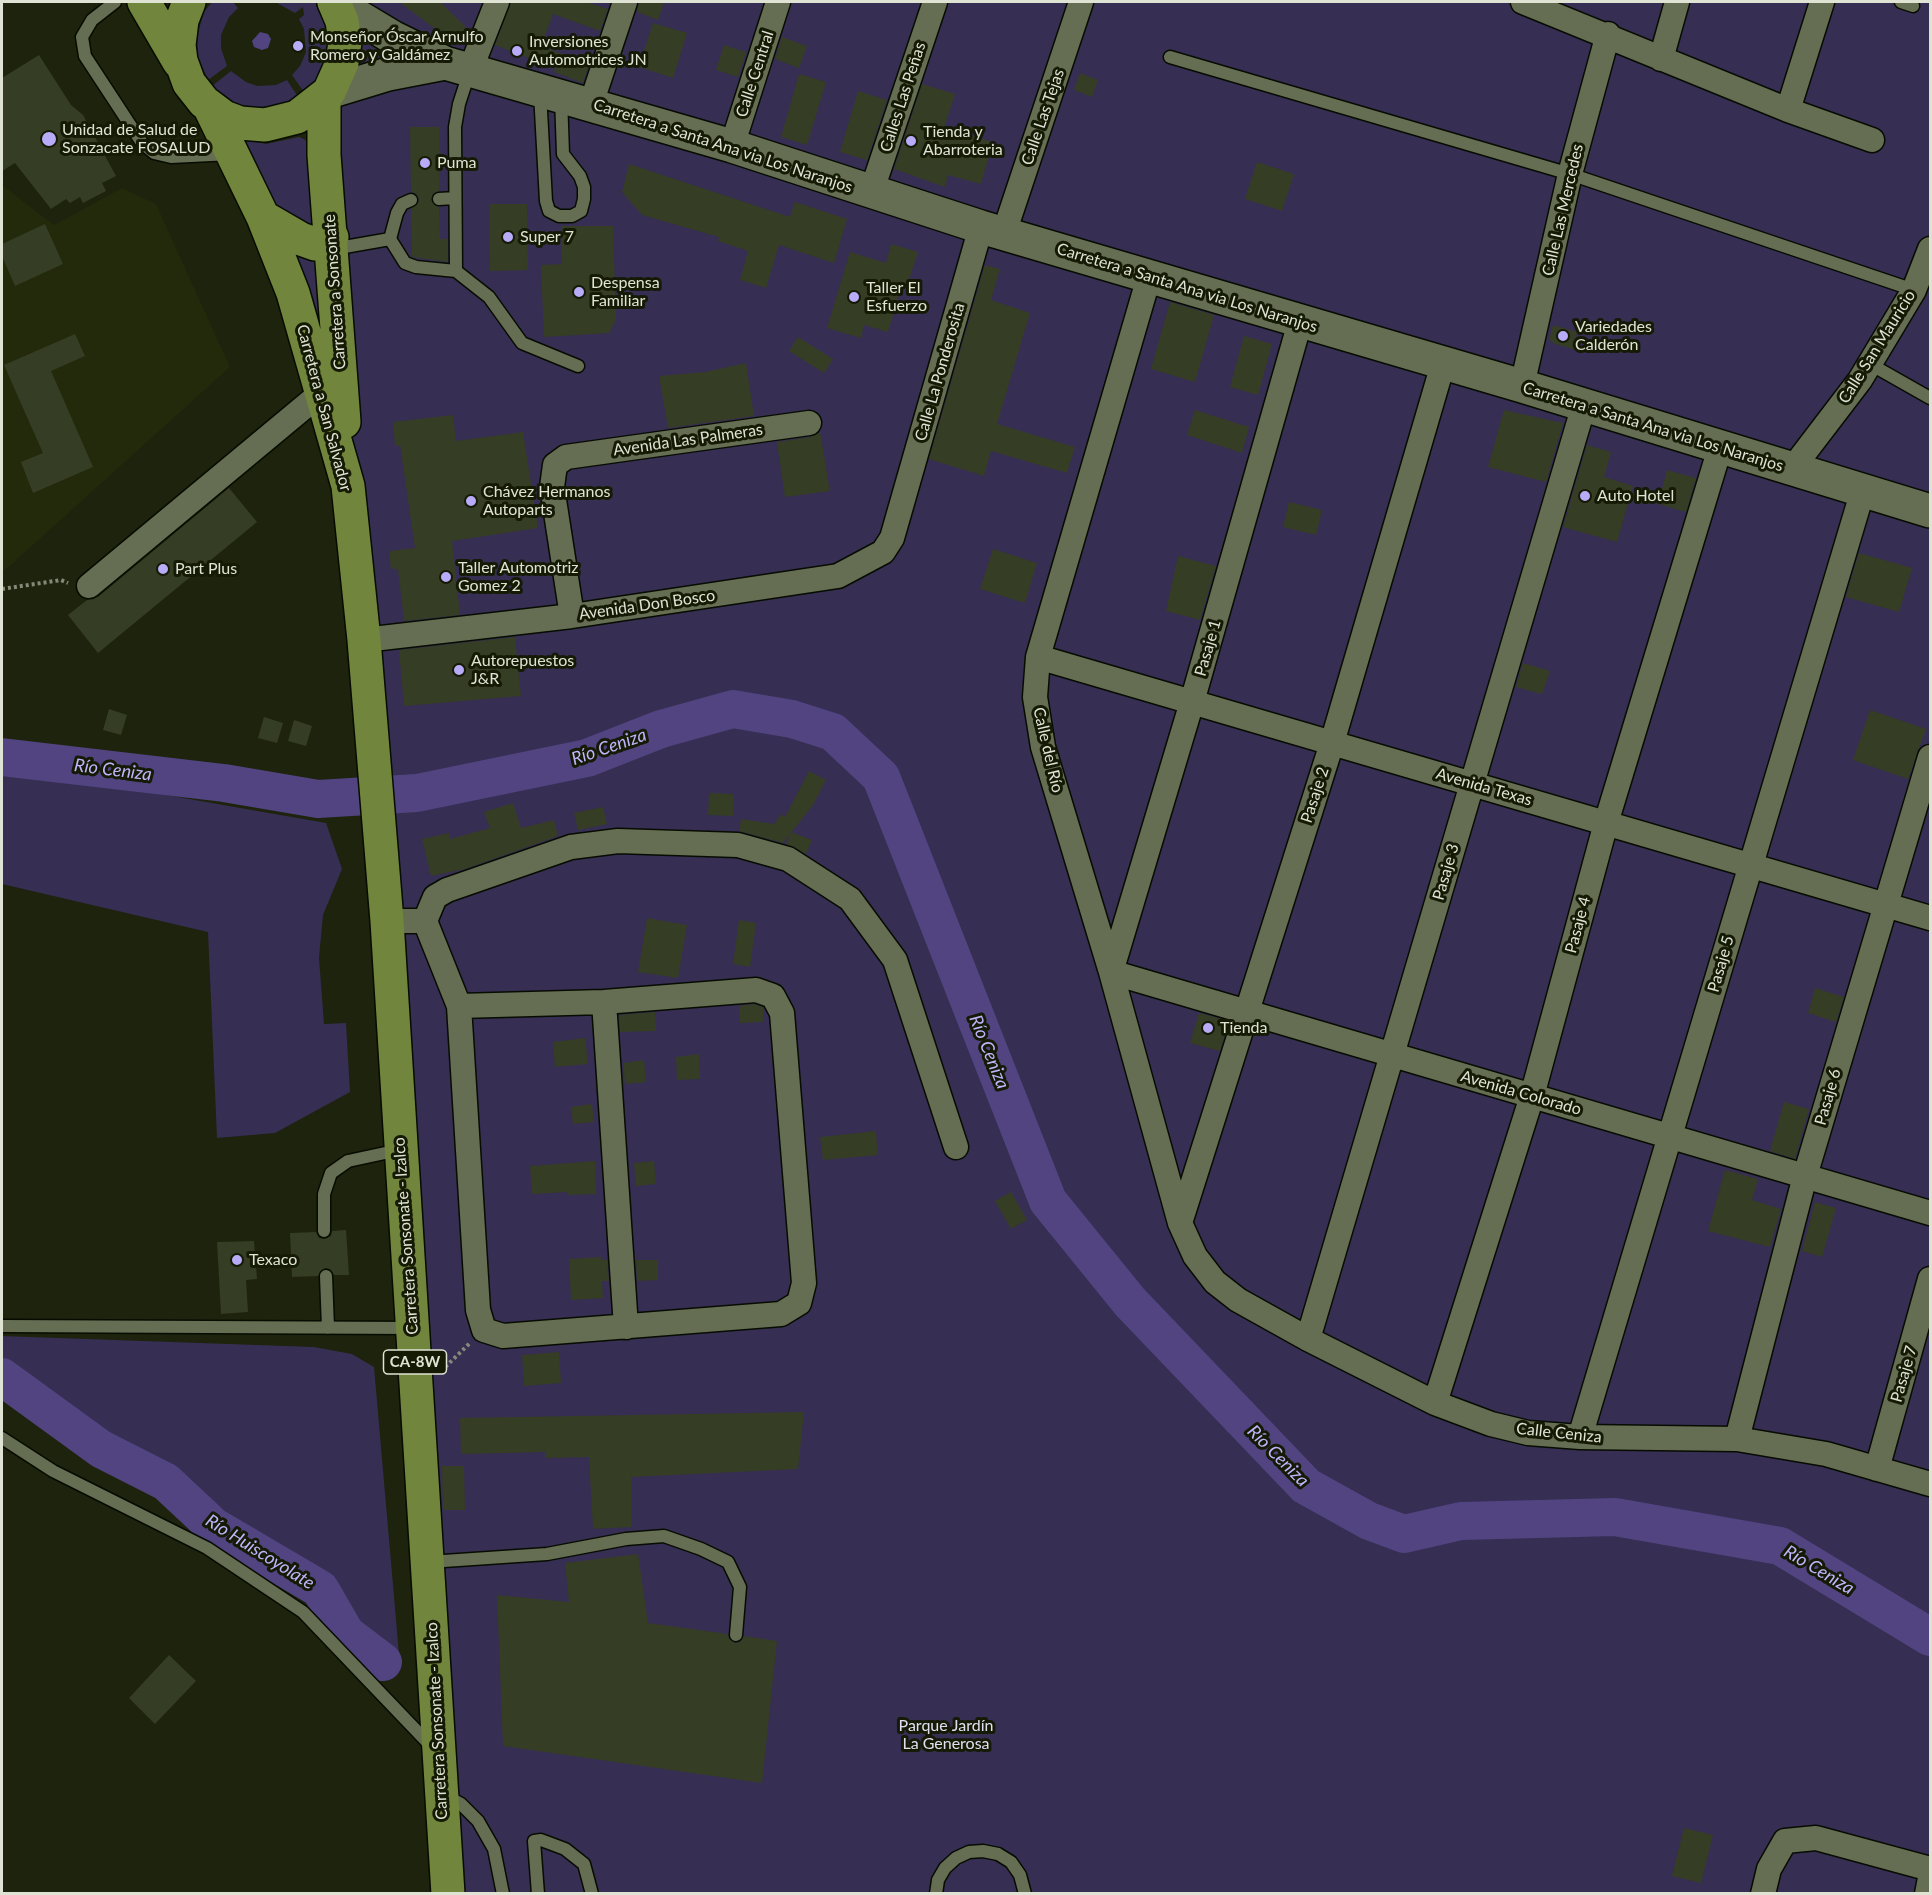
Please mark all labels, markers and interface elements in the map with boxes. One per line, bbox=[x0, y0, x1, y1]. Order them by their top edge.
place label: Monseñor Óscar Arnulfo Romero y Galdámez bbox=[310, 27, 484, 65]
street label: Calle Central bbox=[732, 28, 778, 120]
place label: Inversiones Automotrices JN bbox=[529, 32, 647, 70]
marker: Monseñor Óscar Arnulfo Romero y Galdámez bbox=[291, 39, 305, 53]
street label: Calles Las Peñas bbox=[876, 40, 930, 154]
marker: Inversiones Automotrices JN bbox=[510, 44, 524, 58]
street label: Calle Las Tejas bbox=[1018, 66, 1068, 168]
street label: Carretera a Santa Ana via Los Naranjos bbox=[591, 95, 855, 197]
place label: Unidad de Salud de Sonzacate FOSALUD bbox=[62, 120, 210, 158]
place label: Tienda y Abarroteria bbox=[923, 122, 1003, 160]
marker: Unidad de Salud de Sonzacate FOSALUD bbox=[40, 130, 58, 148]
marker: Tienda y Abarroteria bbox=[904, 134, 918, 148]
street label: Calle Las Mercedes bbox=[1538, 142, 1588, 278]
place label: Puma bbox=[437, 153, 477, 173]
marker: Puma bbox=[418, 156, 432, 170]
street label: Carretera a Sonsonate bbox=[320, 214, 350, 370]
place label: Super 7 bbox=[520, 227, 574, 247]
marker: Super 7 bbox=[501, 230, 515, 244]
street label: Carretera a Santa Ana via Los Naranjos bbox=[1054, 239, 1320, 337]
place label: Despensa Familiar bbox=[591, 273, 660, 311]
place label: Taller El Esfuerzo bbox=[866, 278, 927, 316]
marker: Despensa Familiar bbox=[572, 285, 586, 299]
street label: Calle San Mauricio bbox=[1834, 287, 1920, 407]
marker: Taller El Esfuerzo bbox=[847, 290, 861, 304]
street label: Calle La Ponderosita bbox=[911, 301, 969, 443]
place label: Variedades Calderón bbox=[1575, 317, 1652, 355]
street label: Carretera a San Salvador bbox=[292, 322, 356, 494]
marker: Variedades Calderón bbox=[1556, 329, 1570, 343]
street label: Carretera a Santa Ana via Los Naranjos bbox=[1520, 378, 1786, 476]
street label: Avenida Las Palmeras bbox=[612, 420, 764, 460]
place label: Chávez Hermanos Autoparts bbox=[483, 482, 610, 520]
place label: Auto Hotel bbox=[1597, 486, 1674, 506]
marker: Auto Hotel bbox=[1578, 489, 1592, 503]
marker: Chávez Hermanos Autoparts bbox=[464, 494, 478, 508]
place label: Taller Automotriz Gomez 2 bbox=[458, 558, 579, 596]
place label: Part Plus bbox=[175, 559, 237, 579]
marker: Part Plus bbox=[156, 562, 170, 576]
marker: Taller Automotriz Gomez 2 bbox=[439, 570, 453, 584]
street label: Avenida Don Bosco bbox=[578, 586, 716, 624]
street label: Pasaje 1 bbox=[1191, 618, 1225, 678]
place label: Autorepuestos J&R bbox=[471, 651, 574, 689]
marker: Autorepuestos J&R bbox=[452, 663, 466, 677]
street label: Calle del Río bbox=[1029, 706, 1067, 794]
water label: Río Ceniza bbox=[569, 724, 649, 770]
water label: Río Ceniza bbox=[73, 755, 153, 785]
street label: Avenida Texas bbox=[1434, 764, 1534, 810]
street label: Pasaje 2 bbox=[1297, 765, 1333, 825]
street label: Pasaje 3 bbox=[1429, 842, 1463, 902]
street label: Pasaje 4 bbox=[1561, 895, 1595, 955]
street label: Pasaje 5 bbox=[1704, 934, 1738, 994]
water label: Río Ceniza bbox=[964, 1012, 1014, 1092]
place label: Tienda bbox=[1220, 1018, 1268, 1038]
marker: Tienda bbox=[1201, 1021, 1215, 1035]
street label: Avenida Colorado bbox=[1458, 1067, 1584, 1119]
street label: Pasaje 6 bbox=[1811, 1067, 1845, 1127]
street label: Carretera Sonsonate - Izalco bbox=[390, 1137, 422, 1335]
place label: Texaco bbox=[249, 1250, 297, 1270]
marker: Texaco bbox=[230, 1253, 244, 1267]
street label: Pasaje 7 bbox=[1887, 1344, 1921, 1404]
road number: CA-8W bbox=[384, 1350, 446, 1374]
street label: Calle Ceniza bbox=[1515, 1419, 1603, 1447]
water label: Río Ceniza bbox=[1243, 1421, 1313, 1491]
water label: Río Huiscoyolate bbox=[202, 1510, 318, 1594]
water label: Río Ceniza bbox=[1780, 1541, 1858, 1599]
street label: Carretera Sonsonate - Izalco bbox=[422, 1622, 452, 1820]
park label: Parque Jardín La Generosa bbox=[899, 1716, 993, 1754]

